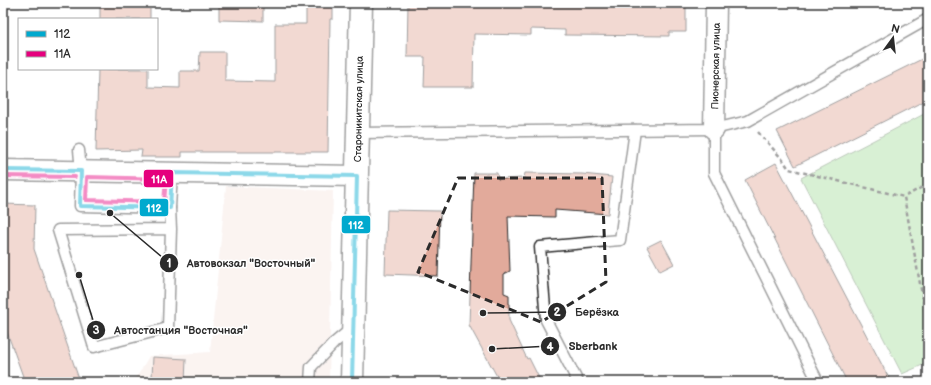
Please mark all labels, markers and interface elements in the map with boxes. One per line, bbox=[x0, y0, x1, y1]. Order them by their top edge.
legend bbox=[18, 18, 158, 70]
north arrow bbox=[873, 18, 913, 58]
text: N bbox=[890, 21, 901, 36]
street label: Пионерская улица bbox=[709, 22, 723, 110]
text: 112 bbox=[54, 27, 70, 42]
text: 11А bbox=[54, 47, 71, 62]
street label: Староникитская улица bbox=[352, 56, 366, 162]
line badge: 11А bbox=[143, 169, 174, 188]
text: 11А bbox=[151, 173, 167, 186]
line badge: 112 bbox=[139, 198, 169, 217]
text: 112 bbox=[146, 202, 162, 215]
line badge: 112 bbox=[341, 215, 371, 234]
text: 112 bbox=[348, 219, 364, 232]
callout: Автовокзал "Восточный" bbox=[159, 251, 324, 274]
text: 1 bbox=[166, 256, 172, 271]
text: Автовокзал "Восточный" bbox=[186, 257, 316, 270]
callout: Берёзка bbox=[547, 301, 627, 324]
text: 2 bbox=[553, 305, 561, 320]
text: Берёзка bbox=[575, 306, 620, 319]
callout: Автостанция "Восточная" bbox=[86, 318, 256, 341]
text: 3 bbox=[92, 323, 100, 338]
text: Автостанция "Восточная" bbox=[113, 324, 248, 337]
callout: Sberbank bbox=[540, 335, 625, 358]
text: 4 bbox=[546, 340, 554, 355]
text: Sberbank bbox=[569, 340, 618, 353]

